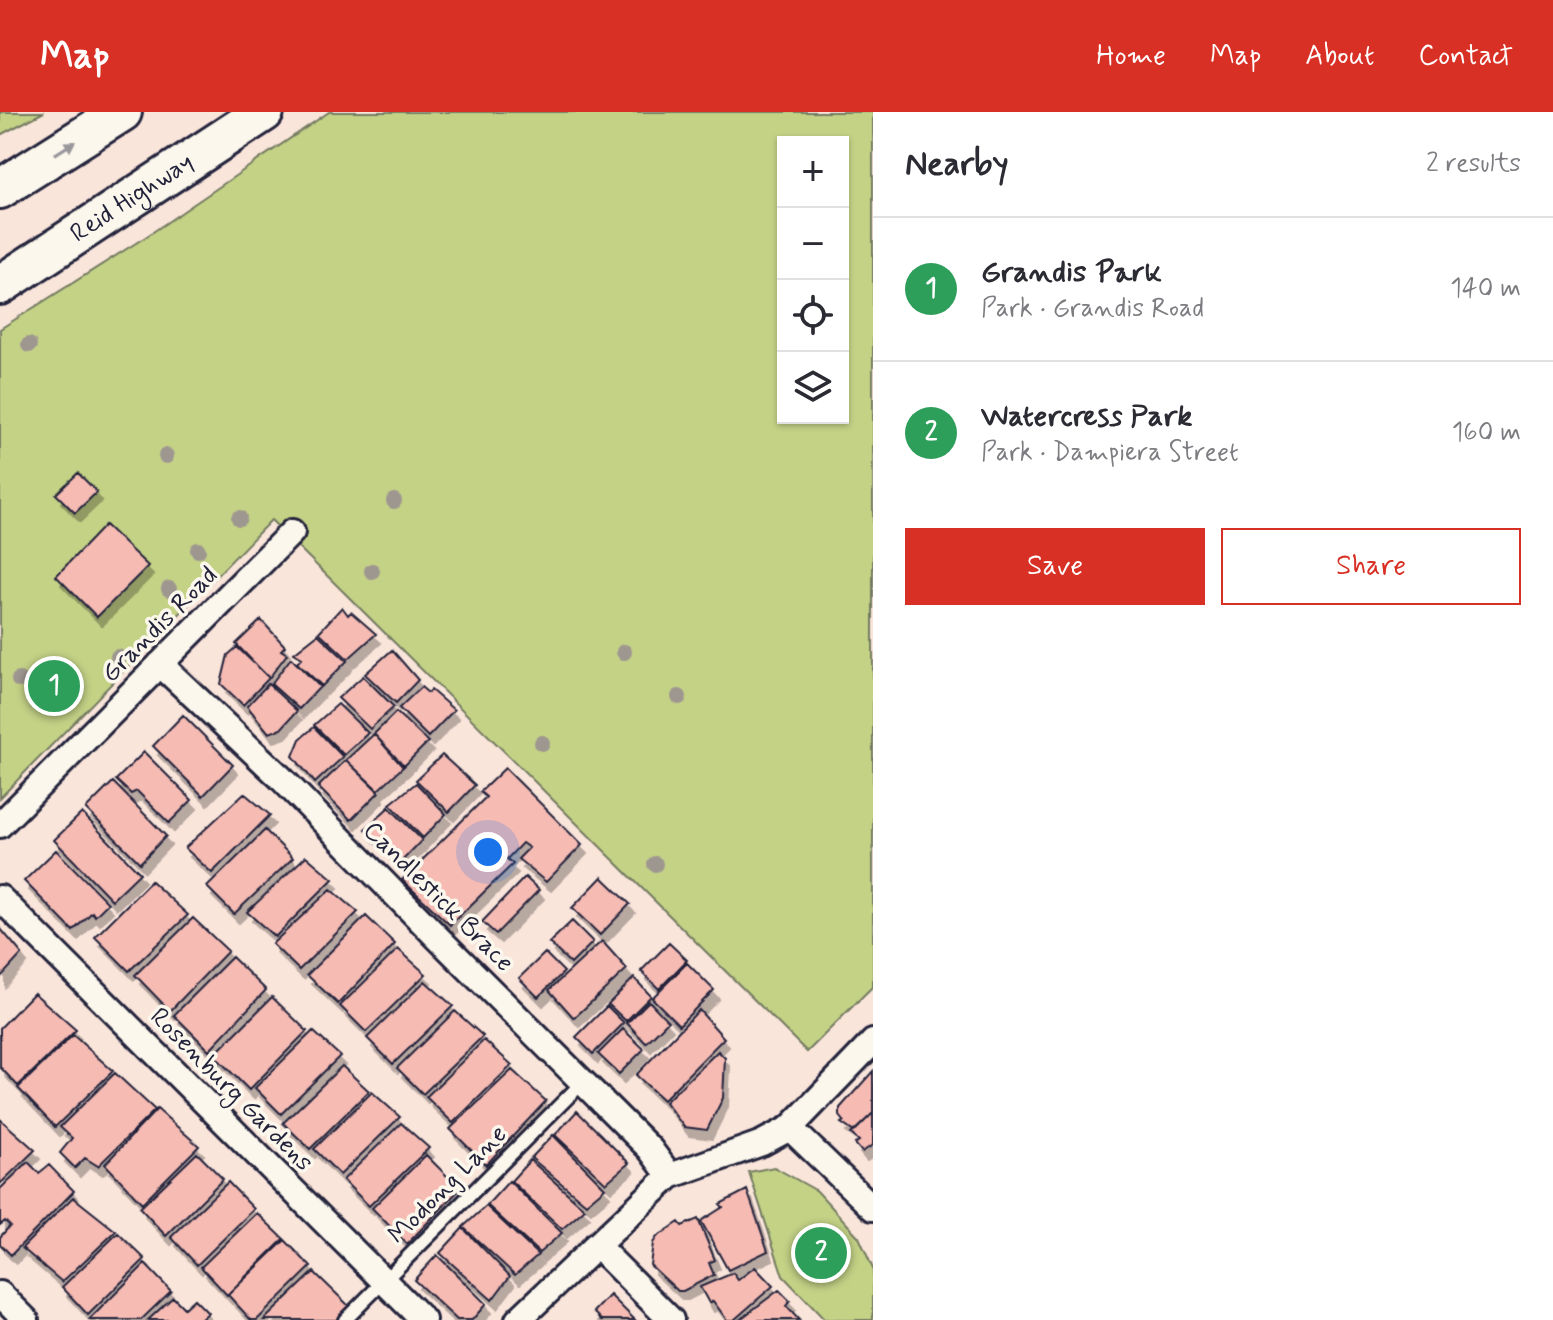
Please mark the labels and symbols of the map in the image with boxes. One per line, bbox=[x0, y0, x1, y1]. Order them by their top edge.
one-way arrow bbox=[54, 141, 76, 155]
street label: Reid Highway bbox=[64, 146, 200, 251]
street label: Grandis Road bbox=[94, 559, 226, 691]
pin: 1 bbox=[28, 656, 80, 716]
street label: Candlestick Brace bbox=[355, 814, 521, 980]
your location bbox=[468, 832, 508, 872]
street label: Rosenburg Gardens bbox=[140, 1001, 320, 1181]
street label: Modong Lane bbox=[381, 1118, 515, 1252]
pin: 2 bbox=[795, 1223, 847, 1283]

